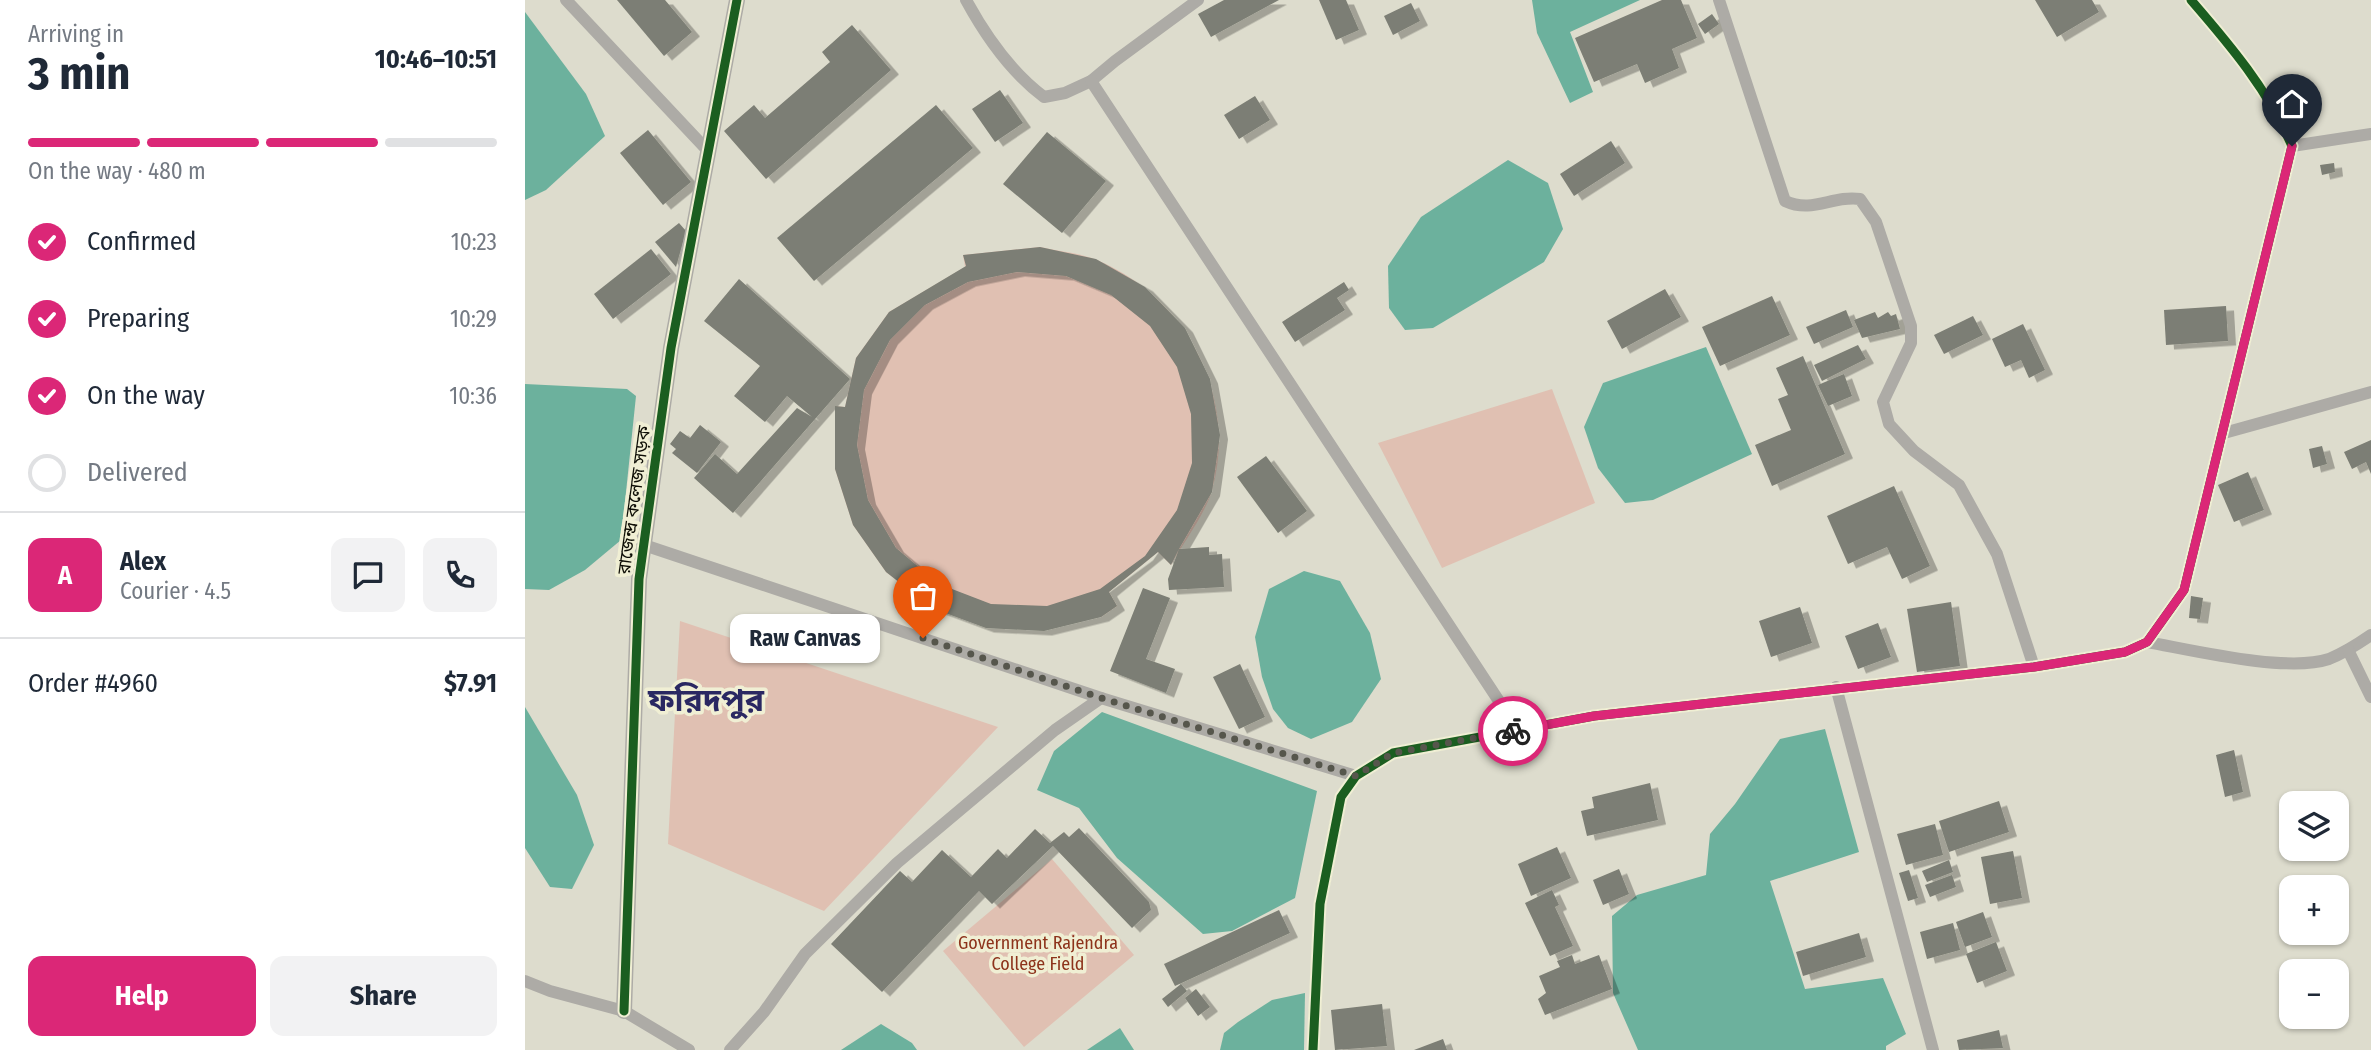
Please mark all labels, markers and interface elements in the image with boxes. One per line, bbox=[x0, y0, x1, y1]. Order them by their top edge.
text: Arriving in bbox=[28, 20, 124, 48]
text: 10:46–10:51 bbox=[375, 44, 497, 75]
text: 3 min bbox=[28, 46, 130, 101]
pin bbox=[2262, 74, 2322, 146]
icon: home bbox=[2273, 85, 2311, 123]
text: On the way · 480 m bbox=[28, 157, 206, 185]
icon: check bbox=[28, 223, 66, 261]
text: Confirmed bbox=[87, 226, 197, 257]
text: 10:23 bbox=[451, 228, 497, 256]
icon: check bbox=[28, 300, 66, 338]
text: Preparing bbox=[87, 303, 189, 334]
text: 10:29 bbox=[450, 305, 497, 333]
icon: check bbox=[28, 377, 66, 415]
text: On the way bbox=[87, 380, 205, 411]
text: 10:36 bbox=[449, 382, 497, 410]
street label: রাজেন্দ্র কলেজ সড়ক bbox=[613, 424, 655, 577]
text: Delivered bbox=[87, 457, 188, 488]
button: chat bbox=[331, 538, 405, 612]
button: phone bbox=[423, 538, 497, 612]
text: Alex bbox=[120, 546, 166, 577]
text: A bbox=[58, 560, 72, 591]
pin bbox=[893, 566, 953, 638]
text: Courier · 4.5 bbox=[120, 577, 231, 605]
icon: bag bbox=[904, 577, 942, 615]
callout: Raw Canvas bbox=[730, 614, 881, 662]
text: Raw Canvas bbox=[749, 624, 861, 652]
text: Order #4960 bbox=[28, 668, 158, 699]
text: $7.91 bbox=[444, 668, 497, 699]
district label: ফরিদপুর bbox=[647, 681, 765, 719]
courier bbox=[1478, 696, 1548, 766]
icon: bike bbox=[1494, 712, 1532, 750]
map controls bbox=[2279, 791, 2349, 1029]
button: layers bbox=[2279, 791, 2349, 861]
button: + bbox=[2279, 875, 2349, 945]
park label: Government Rajendra College Field bbox=[958, 932, 1118, 975]
button: Help bbox=[28, 956, 256, 1036]
button: Share bbox=[270, 956, 497, 1036]
button: − bbox=[2279, 959, 2349, 1029]

